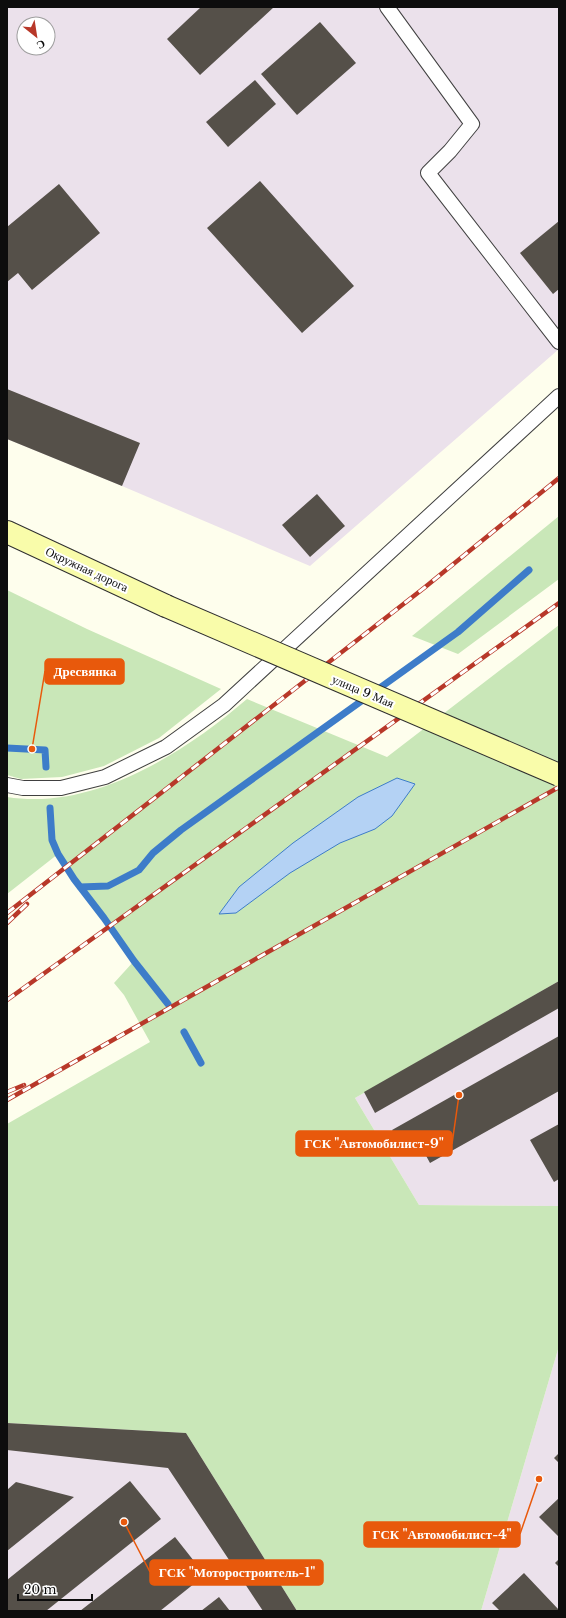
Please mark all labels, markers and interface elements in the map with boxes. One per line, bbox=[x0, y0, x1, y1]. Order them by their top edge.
north arrow bbox=[16, 16, 56, 56]
text: С bbox=[34, 37, 48, 53]
street label: Окружная дорога bbox=[43, 543, 131, 595]
callout: Дресвянка bbox=[45, 659, 124, 684]
text: Дресвянка bbox=[53, 663, 117, 680]
street label: улица 9 Мая bbox=[330, 671, 397, 711]
callout: ГСК "Автомобилист-9" bbox=[296, 1131, 452, 1156]
text: ГСК "Автомобилист-9" bbox=[304, 1135, 444, 1152]
callout: ГСК "Автомобилист-4" bbox=[364, 1522, 520, 1547]
text: ГСК "Автомобилист-4" bbox=[372, 1526, 512, 1543]
callout: ГСК "Моторостроитель-1" bbox=[150, 1560, 323, 1585]
text: ГСК "Моторостроитель-1" bbox=[159, 1564, 315, 1581]
scale bar bbox=[18, 1576, 92, 1602]
text: 20 m bbox=[24, 1582, 56, 1597]

